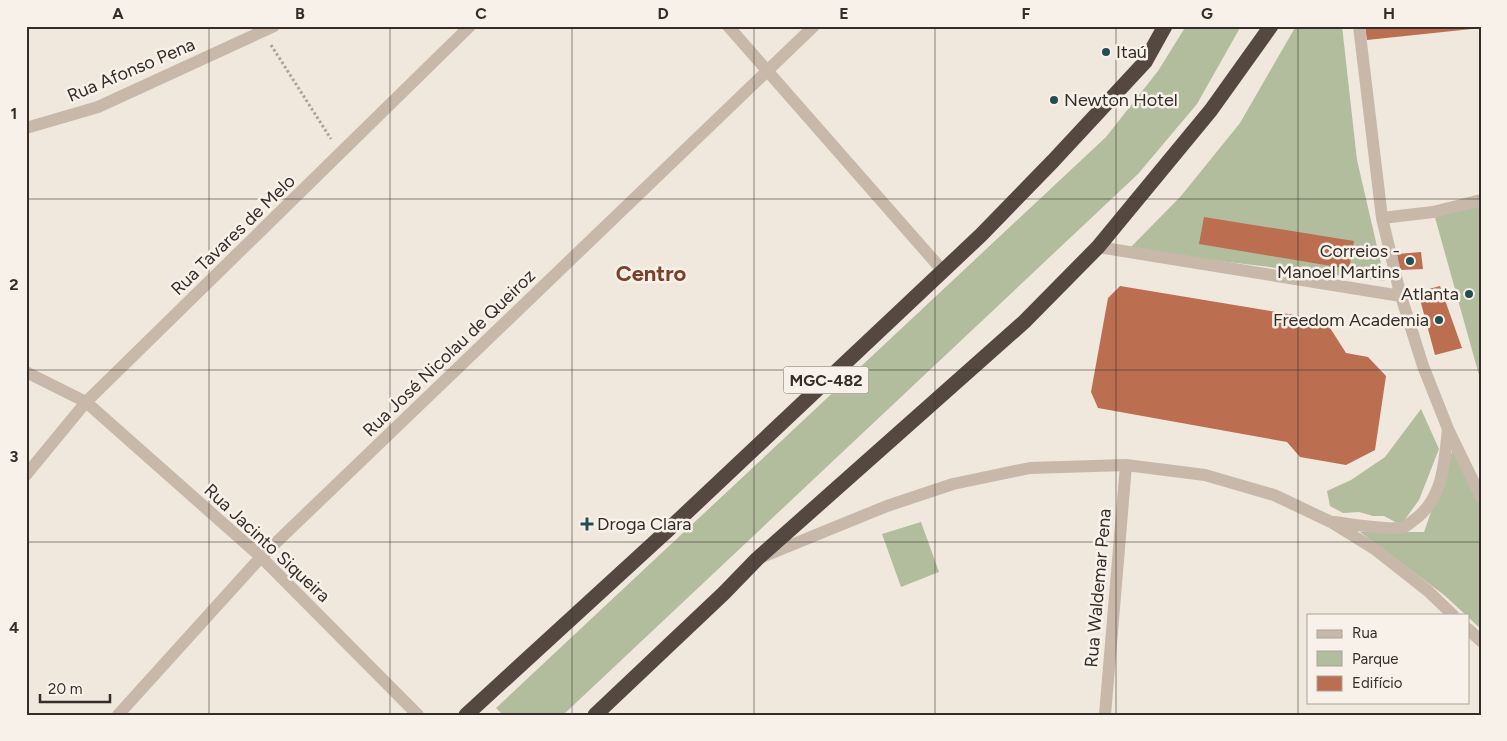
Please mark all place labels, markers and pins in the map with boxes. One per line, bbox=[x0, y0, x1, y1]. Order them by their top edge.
place label: Itaú bbox=[1116, 41, 1147, 63]
marker: Itaú bbox=[1100, 46, 1112, 58]
place label: Newton Hotel bbox=[1064, 89, 1178, 111]
marker: Newton Hotel bbox=[1048, 94, 1060, 106]
place label: Correios - Manoel Martins bbox=[1277, 240, 1400, 283]
marker: Correios - Manoel Martins bbox=[1404, 255, 1416, 267]
place label: Atlanta bbox=[1401, 283, 1459, 305]
marker: Atlanta bbox=[1463, 288, 1475, 300]
place label: Freedom Academia bbox=[1273, 309, 1429, 331]
marker: Freedom Academia bbox=[1433, 314, 1445, 326]
place label: Droga Clara bbox=[597, 513, 691, 535]
marker: Droga Clara bbox=[581, 518, 593, 530]

